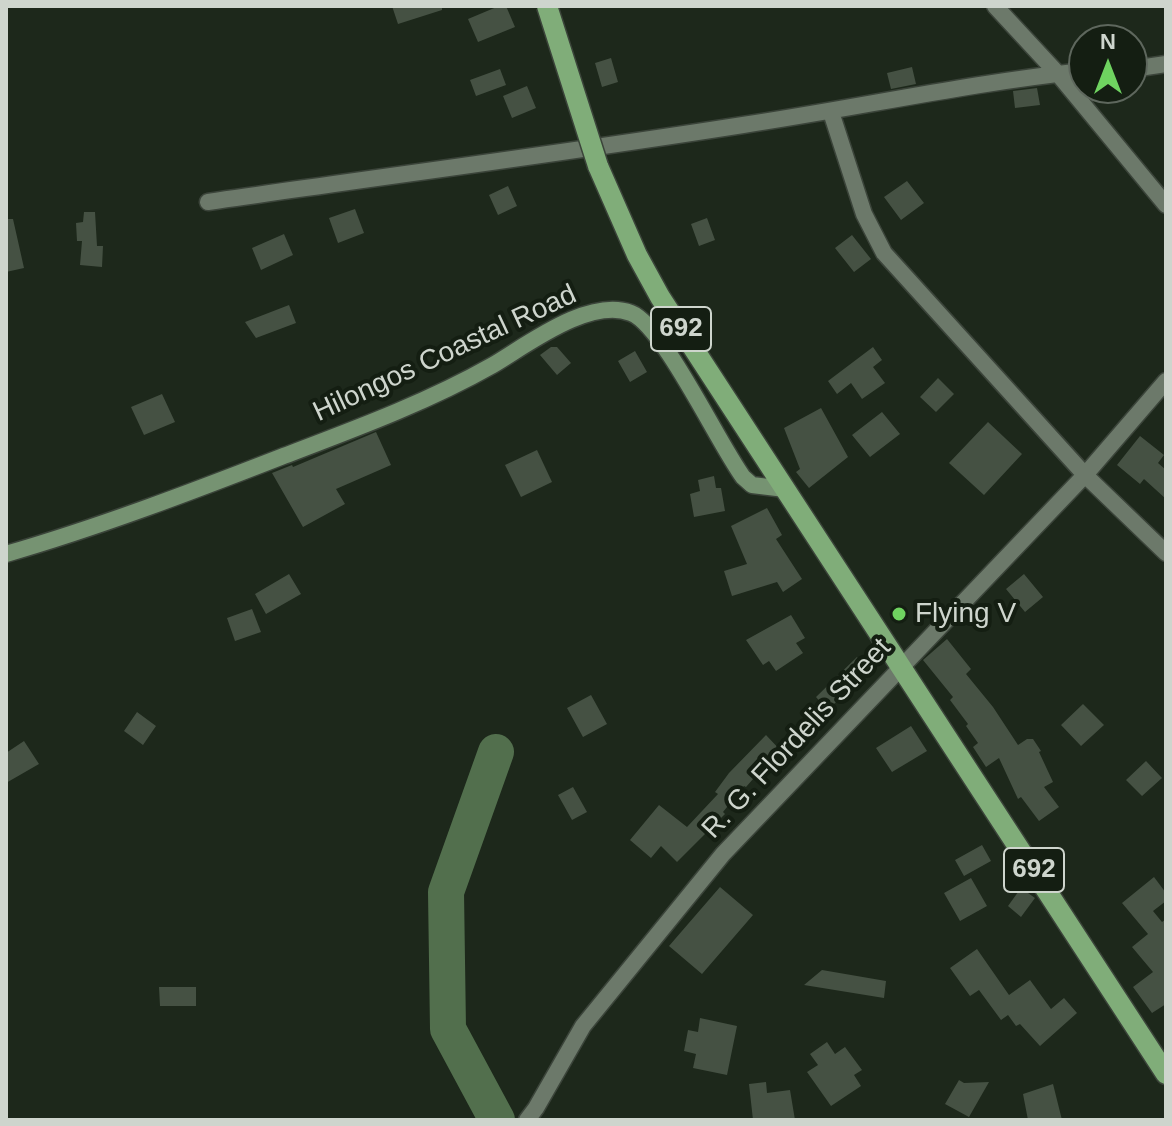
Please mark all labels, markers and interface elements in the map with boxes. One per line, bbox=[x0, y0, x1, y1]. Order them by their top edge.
north arrow bbox=[1068, 24, 1148, 104]
text: N bbox=[1100, 29, 1116, 54]
street label: Hilongos Coastal Road bbox=[308, 278, 582, 430]
road number: 692 bbox=[651, 307, 711, 351]
place label: Flying V bbox=[915, 597, 1016, 631]
marker: Flying V bbox=[890, 605, 908, 623]
street label: R. G. Flordelis Street bbox=[696, 632, 898, 846]
road number: 692 bbox=[1004, 848, 1064, 892]

